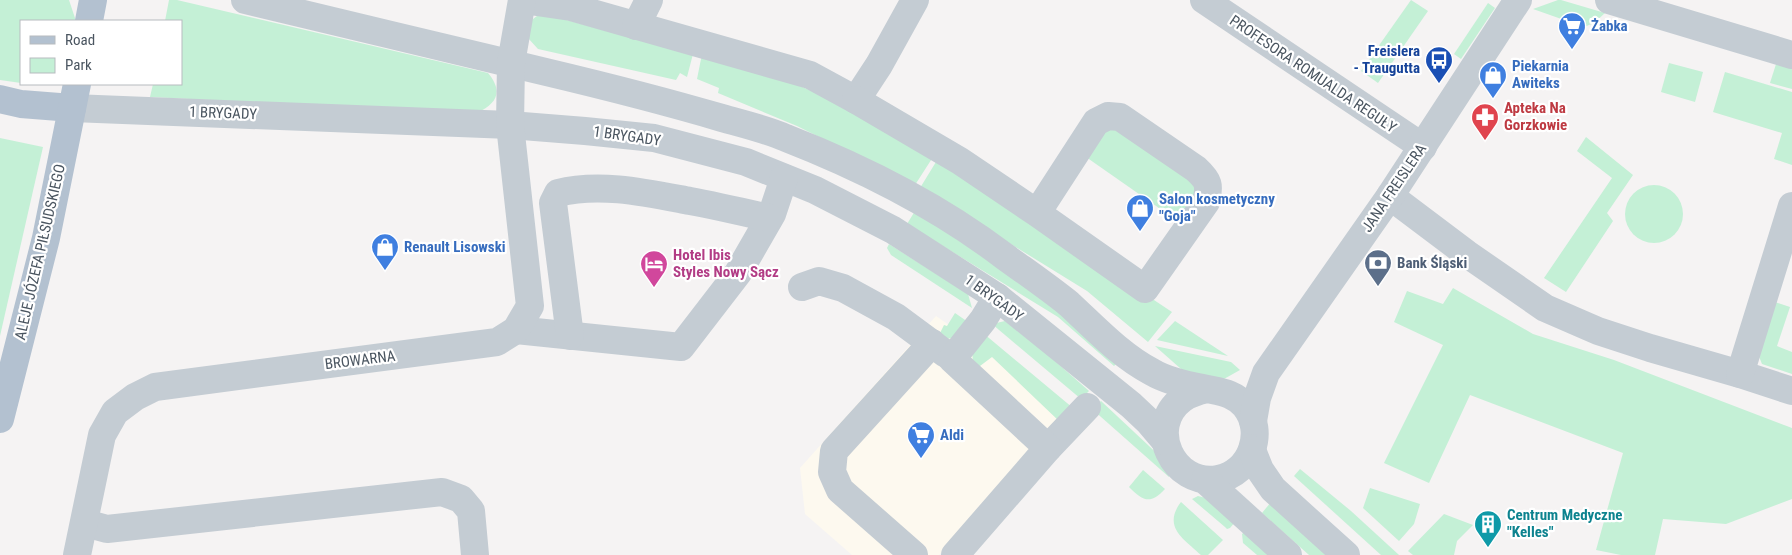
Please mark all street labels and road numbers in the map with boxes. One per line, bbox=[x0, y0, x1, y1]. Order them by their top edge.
street label: PROFESORA ROMUALDA REGUŁY bbox=[1226, 11, 1400, 137]
street label: 1 BRYGADY bbox=[189, 103, 257, 123]
street label: 1 BRYGADY bbox=[592, 122, 662, 150]
street label: JANA FREISLERA bbox=[1358, 140, 1430, 236]
street label: ALEJE JÓZEFA PIŁSUDSKIEGO bbox=[11, 162, 69, 342]
street label: 1 BRYGADY bbox=[961, 271, 1027, 325]
street label: BROWARNA bbox=[324, 347, 397, 373]

